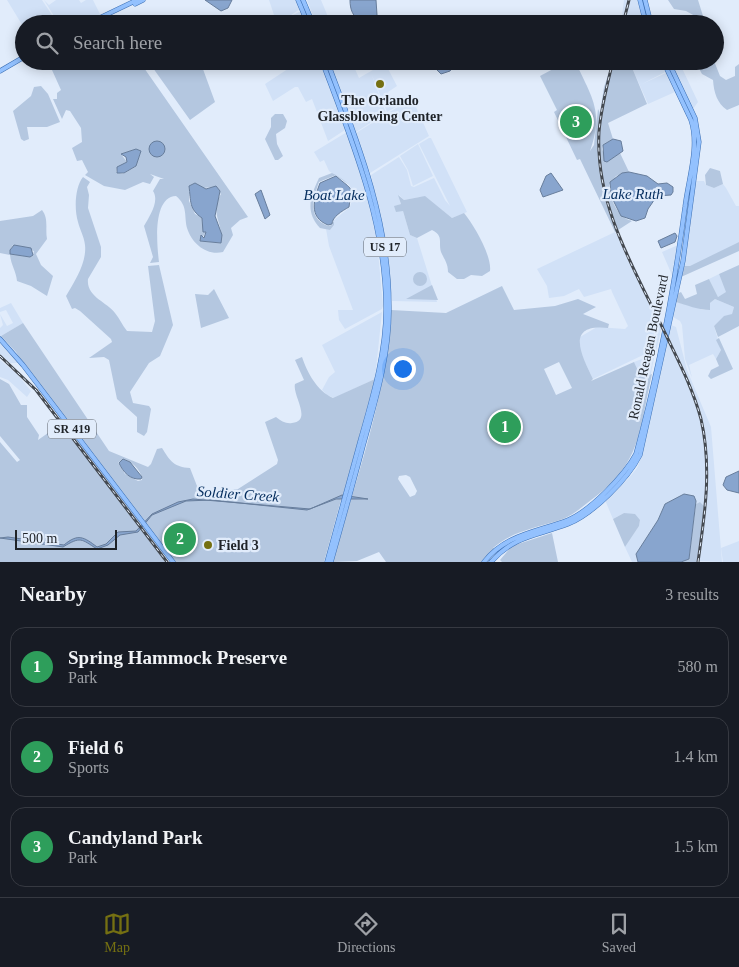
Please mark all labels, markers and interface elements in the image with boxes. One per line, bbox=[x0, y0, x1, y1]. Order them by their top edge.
search box bbox=[15, 15, 724, 70]
icon: search bbox=[33, 29, 61, 57]
text: Search here bbox=[73, 32, 162, 53]
marker: The Orlando Glassblowing Center bbox=[374, 78, 386, 90]
place label: The Orlando Glassblowing Center bbox=[318, 93, 442, 124]
pin: 3 bbox=[560, 103, 592, 141]
water label: Lake Ruth bbox=[601, 186, 664, 202]
water label: Boat Lake bbox=[303, 187, 365, 203]
road number: US 17 bbox=[364, 238, 406, 256]
street label: Ronald Reagan Boulevard bbox=[626, 273, 671, 421]
your location bbox=[390, 356, 416, 382]
pin: 1 bbox=[489, 408, 521, 446]
road number: SR 419 bbox=[48, 419, 96, 438]
water label: Soldier Creek bbox=[196, 483, 280, 505]
pin: 2 bbox=[164, 520, 196, 558]
scale bar bbox=[15, 527, 118, 550]
text: 500 m bbox=[22, 531, 57, 546]
place label: Field 3 bbox=[218, 538, 259, 553]
marker: Field 3 bbox=[202, 539, 214, 551]
text: Nearby bbox=[20, 582, 87, 606]
text: 3 results bbox=[665, 586, 719, 603]
text: Spring Hammock Preserve bbox=[68, 647, 287, 668]
text: 1 bbox=[33, 658, 41, 675]
text: 580 m bbox=[678, 658, 718, 675]
text: Park bbox=[68, 669, 97, 686]
text: Field 6 bbox=[68, 737, 123, 758]
text: 2 bbox=[33, 748, 41, 765]
text: 1.4 km bbox=[674, 748, 718, 765]
text: Sports bbox=[68, 759, 109, 776]
text: Candyland Park bbox=[68, 827, 203, 848]
text: 3 bbox=[33, 838, 41, 855]
text: 1.5 km bbox=[674, 838, 718, 855]
text: Park bbox=[68, 849, 97, 866]
tab: Map bbox=[103, 910, 131, 956]
tab: Directions bbox=[337, 910, 396, 956]
tab: Saved bbox=[602, 910, 636, 956]

